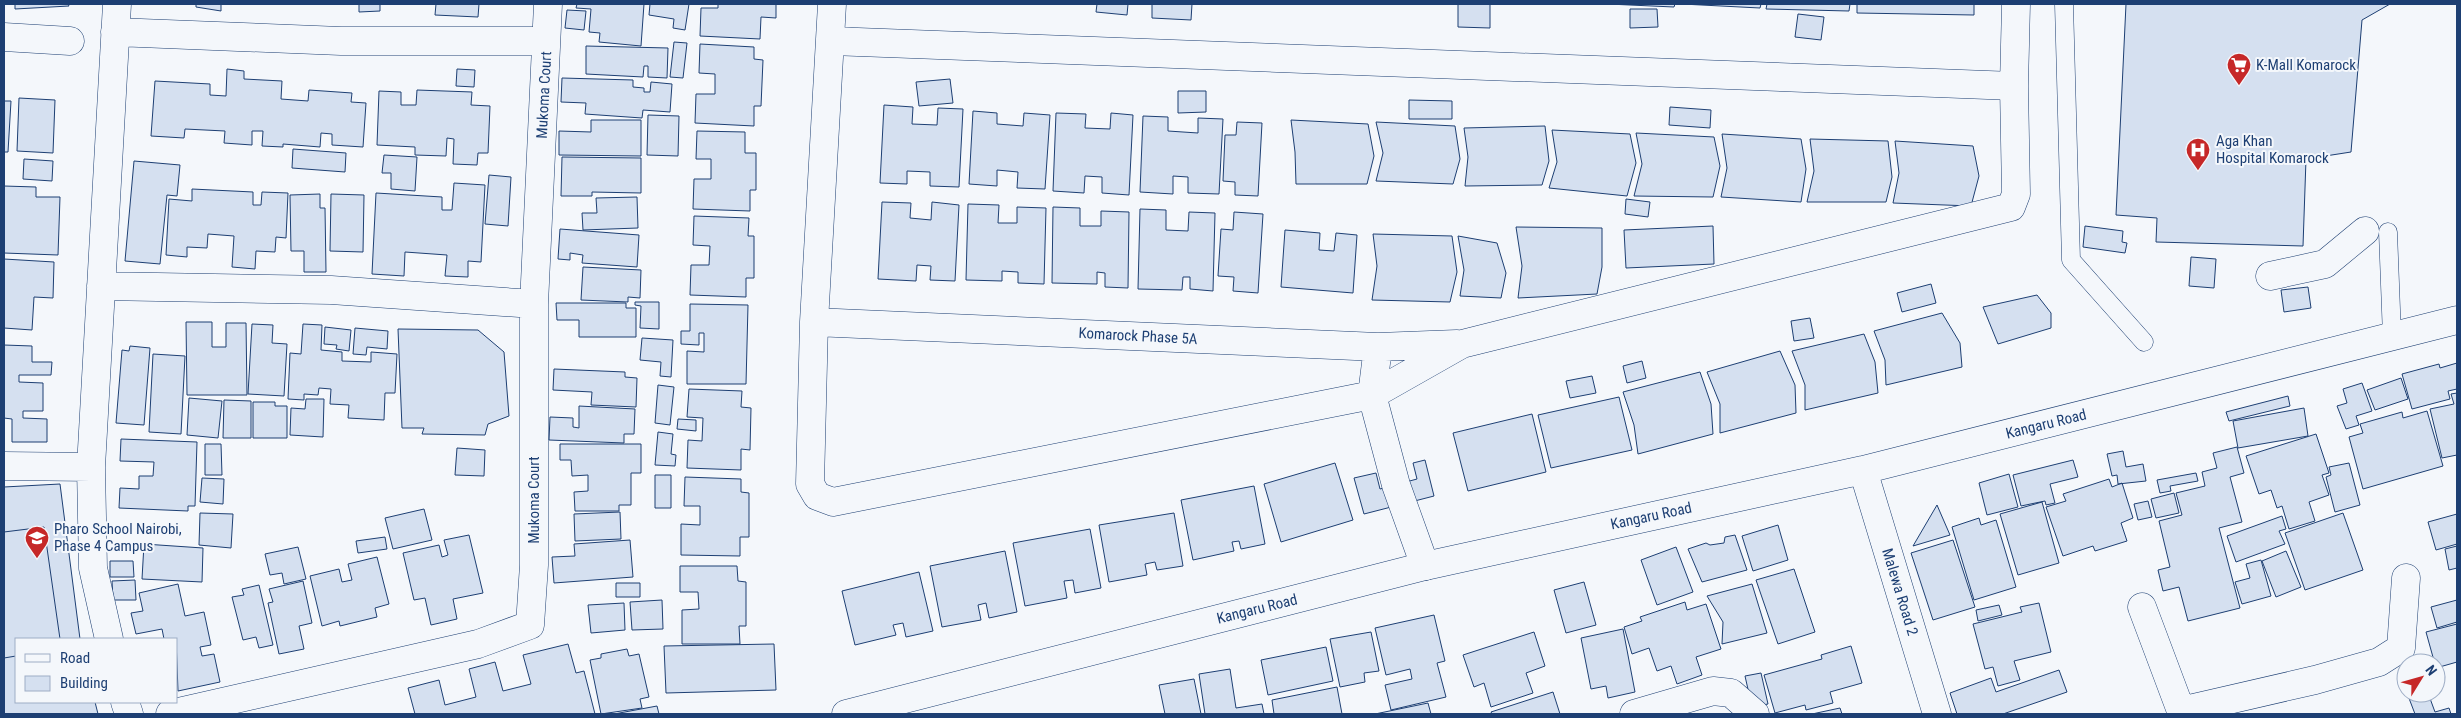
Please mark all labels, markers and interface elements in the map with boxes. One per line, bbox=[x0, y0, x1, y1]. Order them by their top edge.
street label: Mukoma Court bbox=[533, 51, 555, 139]
supermarket icon: K-Mall Komarock bbox=[2226, 52, 2252, 86]
place label: K-Mall Komarock bbox=[2256, 56, 2356, 74]
place label: Aga Khan Hospital Komarock bbox=[2216, 132, 2329, 167]
hospital icon: Aga Khan Hospital Komarock bbox=[2185, 137, 2211, 171]
street label: Komarock Phase 5A bbox=[1078, 324, 1198, 348]
street label: Kangaru Road bbox=[2004, 405, 2088, 443]
street label: Mukoma Court bbox=[525, 456, 543, 544]
street label: Kangaru Road bbox=[1609, 499, 1693, 533]
place label: Pharo School Nairobi, Phase 4 Campus bbox=[54, 520, 182, 555]
school or university icon: Pharo School Nairobi, Phase 4 Campus bbox=[24, 525, 50, 559]
street label: Malewa Road 2 bbox=[1878, 546, 1922, 638]
street label: Kangaru Road bbox=[1215, 590, 1299, 628]
legend bbox=[15, 638, 178, 703]
text: Road bbox=[60, 649, 90, 667]
north arrow bbox=[2396, 653, 2446, 703]
text: N bbox=[2422, 662, 2440, 678]
text: Building bbox=[60, 674, 108, 692]

